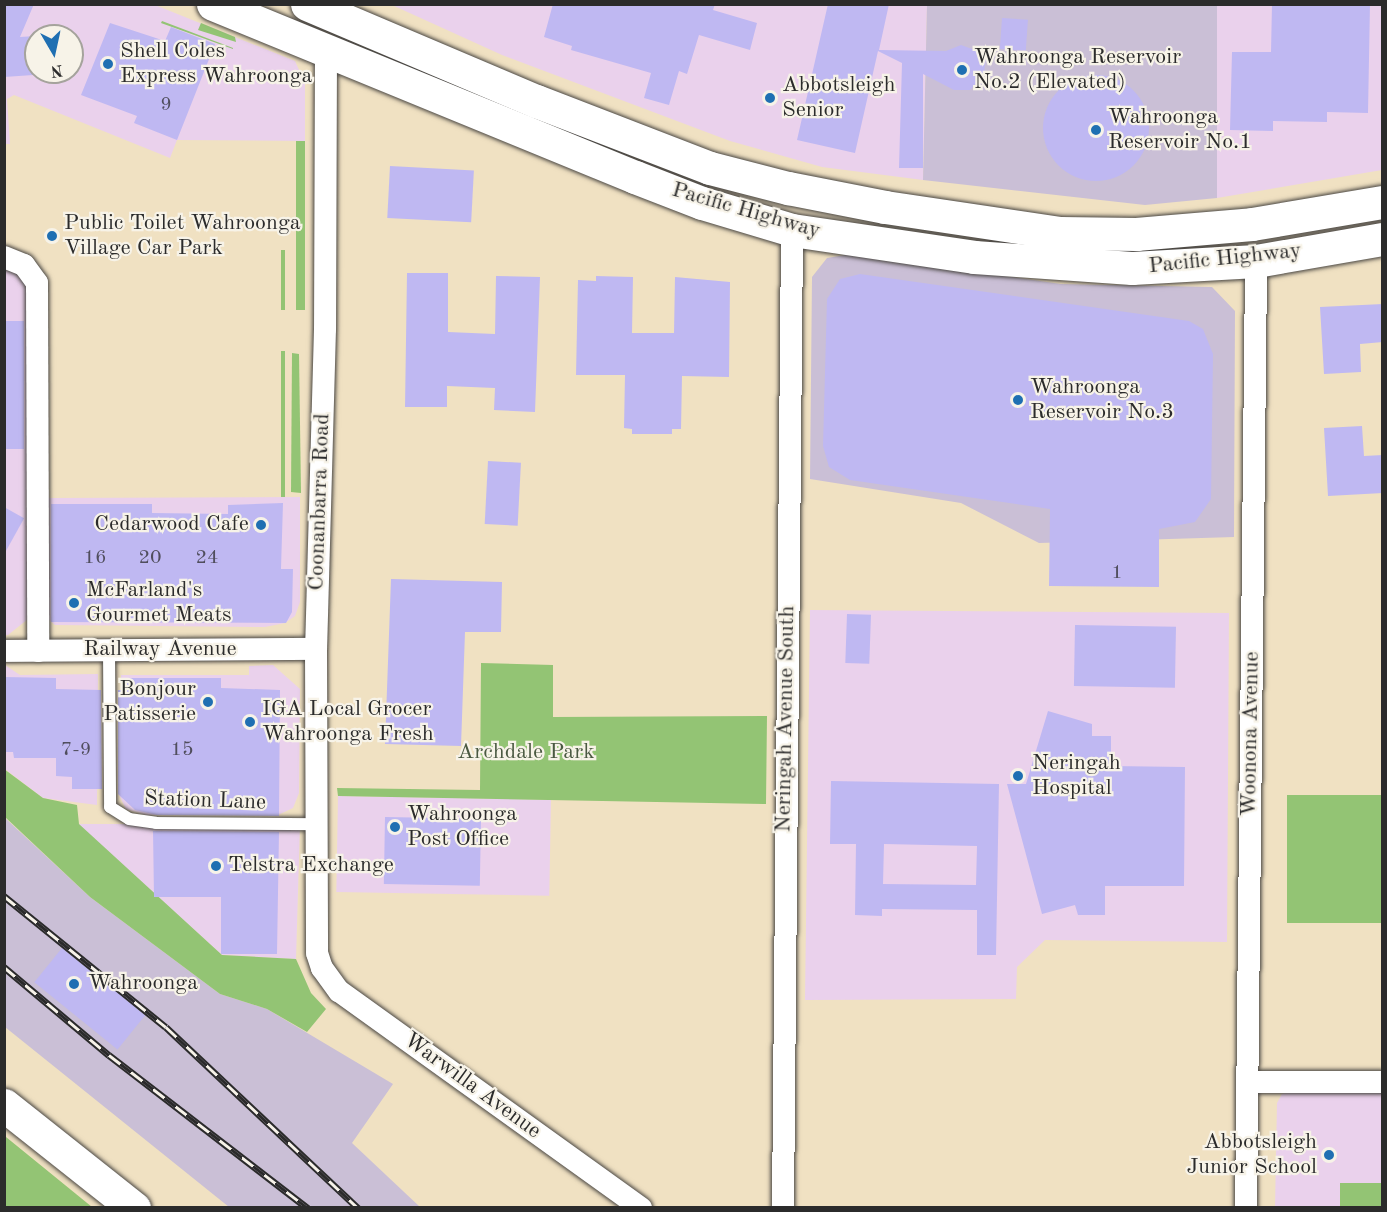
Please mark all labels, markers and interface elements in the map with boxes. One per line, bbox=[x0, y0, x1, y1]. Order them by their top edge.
north arrow bbox=[24, 24, 84, 84]
place label: Shell Coles Express Wahroonga bbox=[120, 38, 312, 90]
place label: Wahroonga Reservoir No.2 (Elevated) bbox=[974, 44, 1181, 96]
marker: Shell Coles Express Wahroonga bbox=[101, 57, 115, 71]
text: N bbox=[49, 61, 64, 79]
marker: Wahroonga Reservoir No.2 (Elevated) bbox=[955, 63, 969, 77]
place label: Abbotsleigh Senior bbox=[782, 72, 895, 124]
marker: Abbotsleigh Senior bbox=[763, 91, 777, 105]
house number: 9 bbox=[160, 93, 172, 117]
place label: Wahroonga Reservoir No.1 bbox=[1108, 104, 1252, 156]
marker: Wahroonga Reservoir No.1 bbox=[1089, 123, 1103, 137]
street label: Pacific Highway bbox=[669, 177, 823, 245]
place label: Public Toilet Wahroonga Village Car Park bbox=[64, 210, 301, 262]
marker: Public Toilet Wahroonga Village Car Park bbox=[45, 229, 59, 243]
street label: Pacific Highway bbox=[1147, 238, 1303, 280]
place label: Wahroonga Reservoir No.3 bbox=[1030, 374, 1174, 426]
marker: Wahroonga Reservoir No.3 bbox=[1011, 393, 1025, 407]
street label: Coonanbarra Road bbox=[304, 413, 336, 591]
place label: Cedarwood Cafe bbox=[94, 512, 249, 538]
marker: Cedarwood Cafe bbox=[254, 518, 268, 532]
house number: 16 bbox=[83, 546, 107, 570]
house number: 20 bbox=[138, 546, 162, 570]
house number: 24 bbox=[195, 546, 219, 570]
house number: 1 bbox=[1111, 561, 1123, 585]
place label: McFarland's Gourmet Meats bbox=[86, 577, 232, 628]
marker: McFarland's Gourmet Meats bbox=[67, 596, 81, 610]
street label: Neringah Avenue South bbox=[771, 605, 801, 833]
street label: Railway Avenue bbox=[83, 637, 237, 663]
street label: Woonona Avenue bbox=[1236, 651, 1266, 817]
place label: Bonjour Patisserie bbox=[103, 676, 196, 728]
marker: Bonjour Patisserie bbox=[201, 695, 215, 709]
place label: IGA Local Grocer Wahroonga Fresh bbox=[262, 696, 434, 748]
marker: IGA Local Grocer Wahroonga Fresh bbox=[243, 715, 257, 729]
house number: 7-9 bbox=[61, 738, 91, 762]
house number: 15 bbox=[170, 738, 194, 762]
park label: Archdale Park bbox=[457, 740, 595, 766]
place label: Neringah Hospital bbox=[1032, 750, 1121, 802]
marker: Neringah Hospital bbox=[1009, 767, 1027, 785]
street label: Station Lane bbox=[143, 786, 267, 816]
place label: Wahroonga Post Office bbox=[407, 801, 517, 852]
marker: Wahroonga Post Office bbox=[388, 820, 402, 834]
place label: Telstra Exchange bbox=[228, 853, 394, 879]
marker: Telstra Exchange bbox=[209, 859, 223, 873]
place label: Wahroonga bbox=[88, 971, 198, 997]
marker: Wahroonga bbox=[65, 975, 83, 993]
street label: Warwilla Avenue bbox=[398, 1027, 546, 1145]
place label: Abbotsleigh Junior School bbox=[1186, 1129, 1317, 1180]
marker: Abbotsleigh Junior School bbox=[1322, 1148, 1336, 1162]

